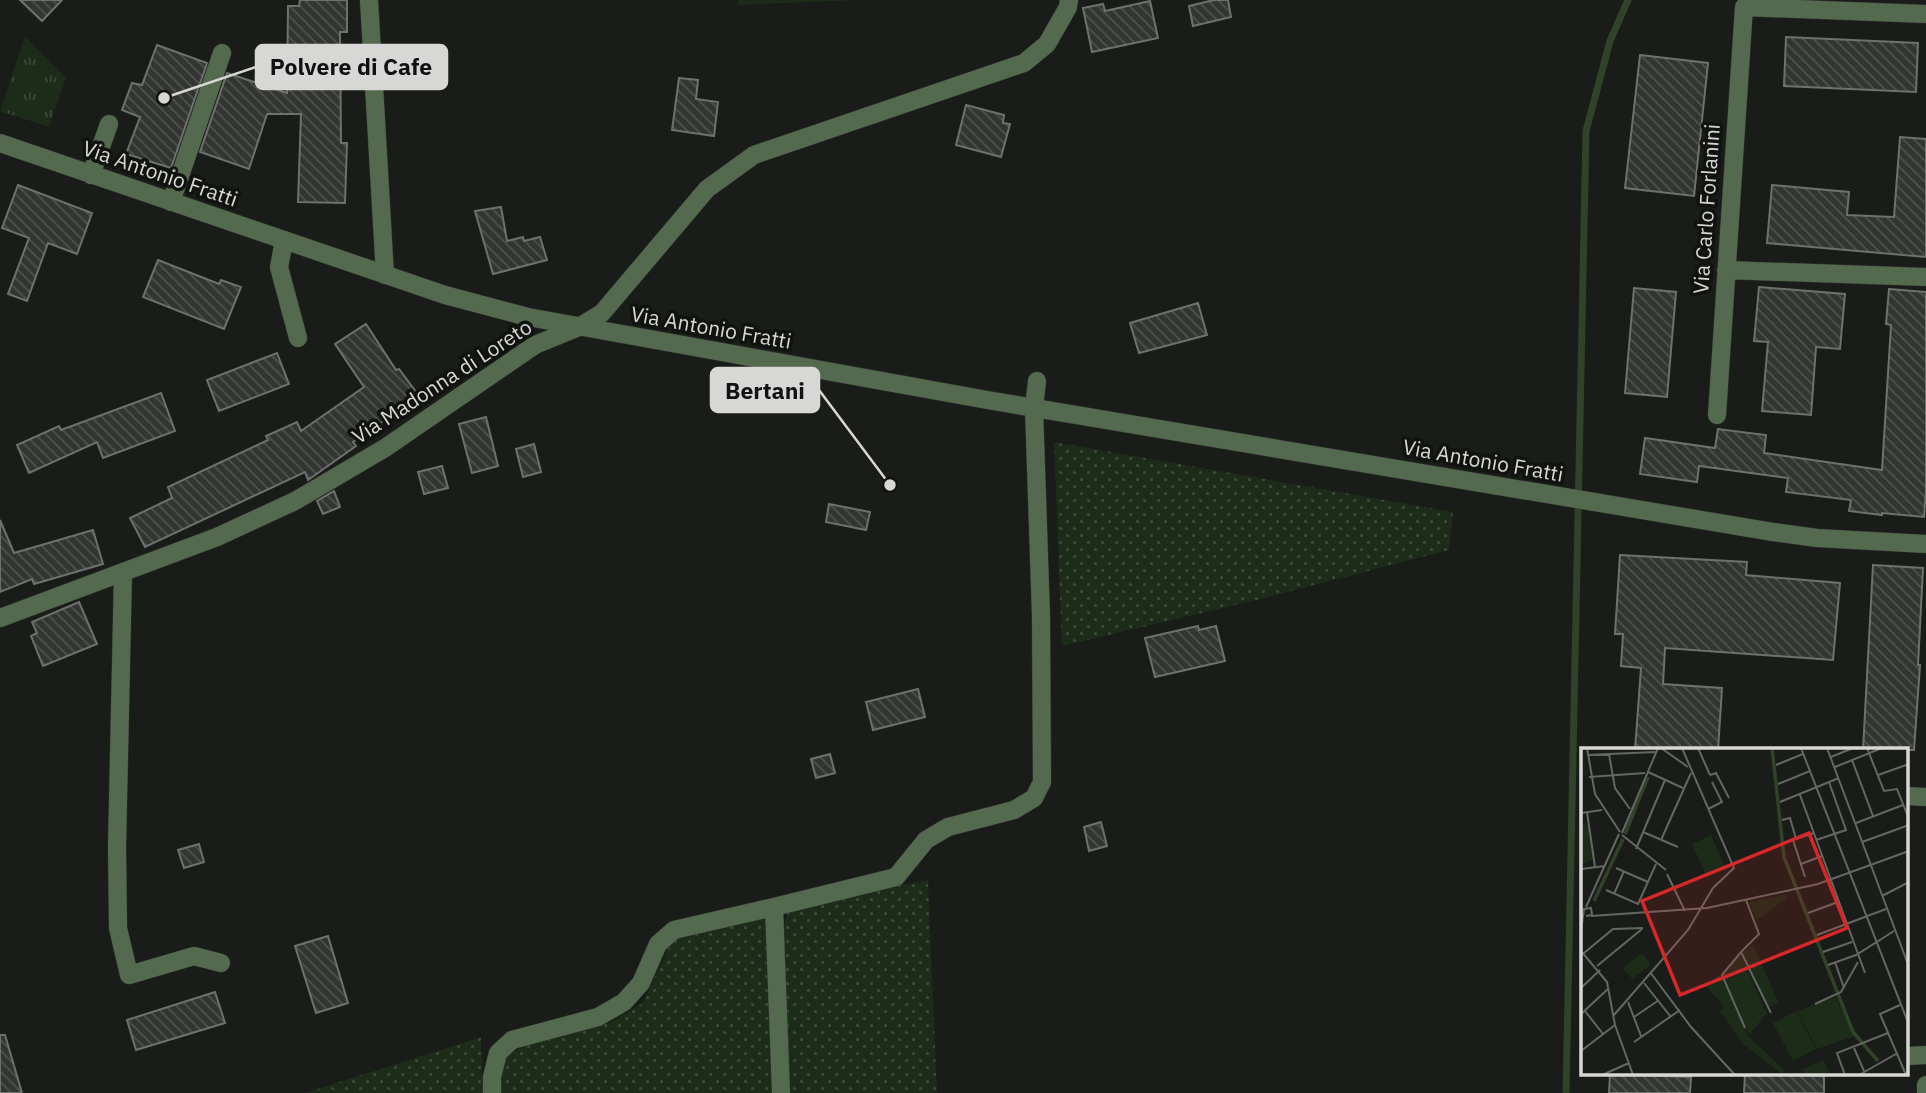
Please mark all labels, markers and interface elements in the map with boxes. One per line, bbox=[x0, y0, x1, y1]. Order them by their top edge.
callout: Polvere di Cafe bbox=[256, 45, 447, 89]
text: Polvere di Cafe bbox=[270, 51, 432, 81]
street label: Via Carlo Forlanini bbox=[1686, 123, 1726, 295]
street label: Via Antonio Fratti bbox=[79, 133, 242, 213]
street label: Via Antonio Fratti bbox=[629, 299, 794, 355]
street label: Via Madonna di Loreto bbox=[346, 312, 537, 450]
callout: Bertani bbox=[711, 368, 819, 412]
text: Bertani bbox=[725, 375, 805, 405]
street label: Via Antonio Fratti bbox=[1401, 432, 1566, 488]
inset map bbox=[1581, 748, 1909, 1076]

